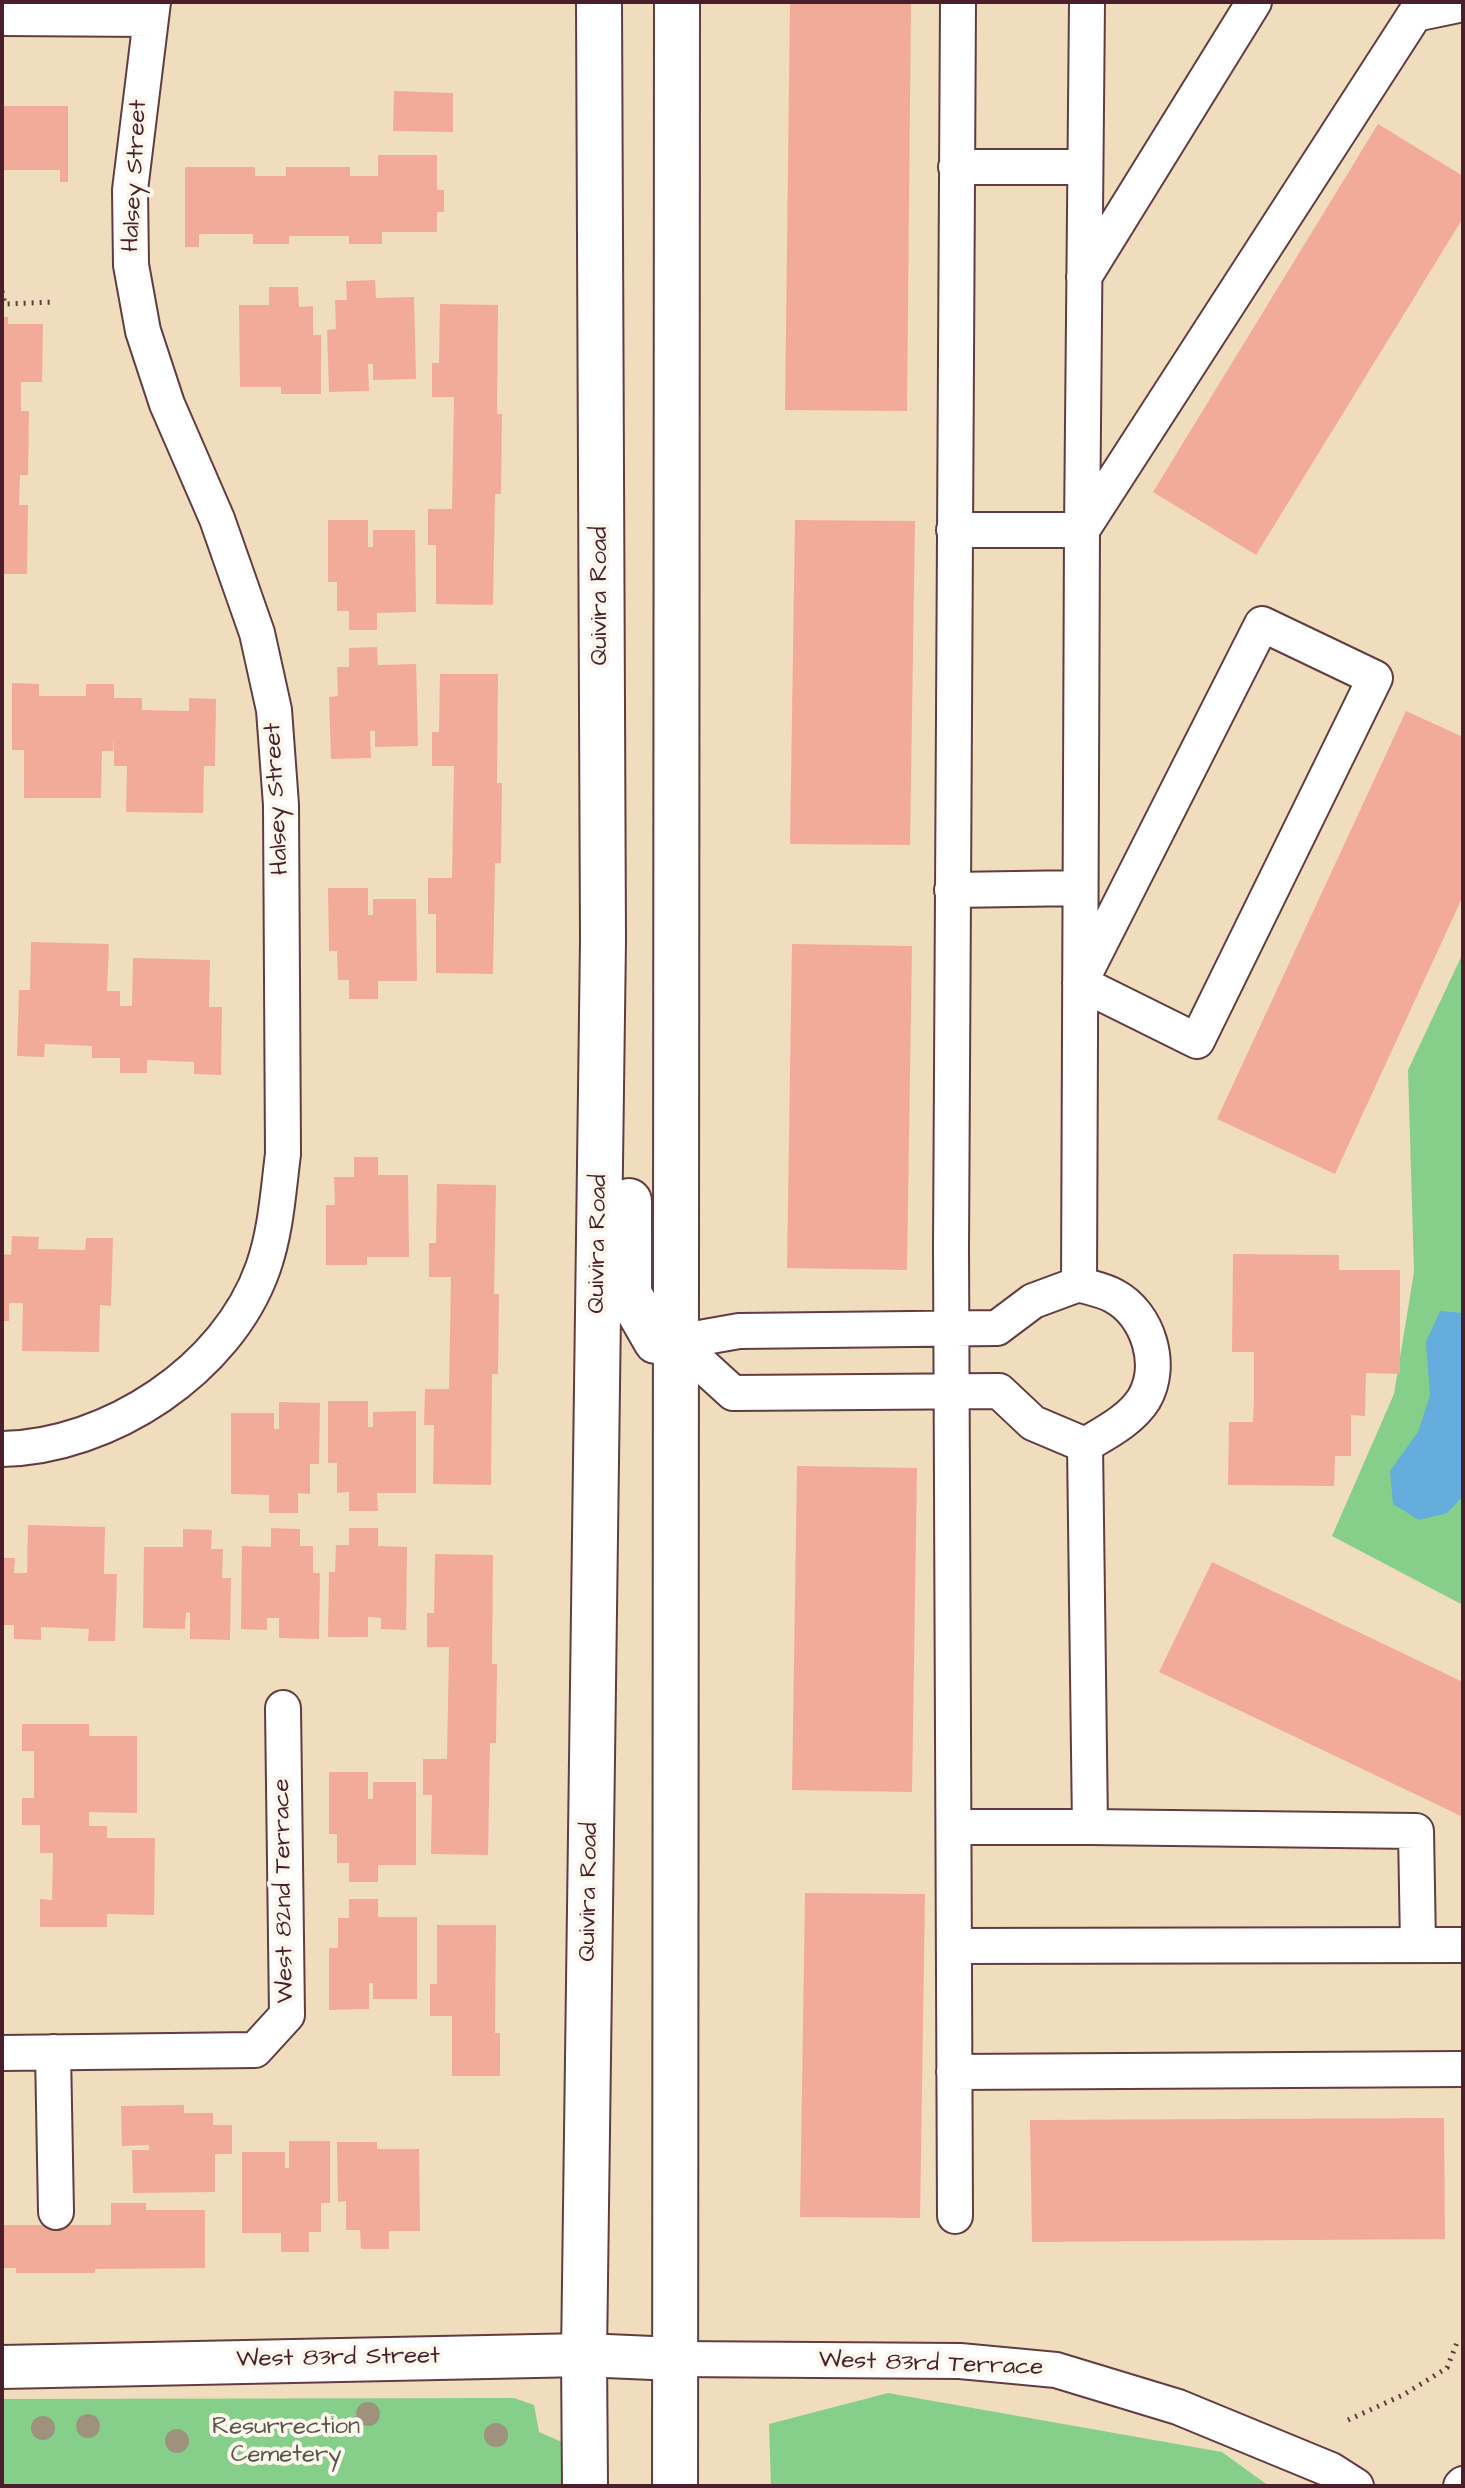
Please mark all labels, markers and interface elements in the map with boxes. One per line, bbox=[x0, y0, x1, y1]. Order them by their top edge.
street label: Halsey Street bbox=[118, 99, 154, 253]
street label: Quivira Road bbox=[587, 526, 615, 666]
street label: Halsey Street bbox=[260, 722, 296, 876]
street label: Quivira Road bbox=[583, 1174, 615, 1314]
street label: West 82nd Terrace bbox=[269, 1778, 301, 2004]
street label: Quivira Road bbox=[574, 1822, 606, 1962]
street label: West 83rd Street bbox=[236, 2343, 440, 2375]
street label: West 83rd Terrace bbox=[818, 2347, 1044, 2383]
park label: Resurrection Cemetery bbox=[212, 2414, 360, 2470]

